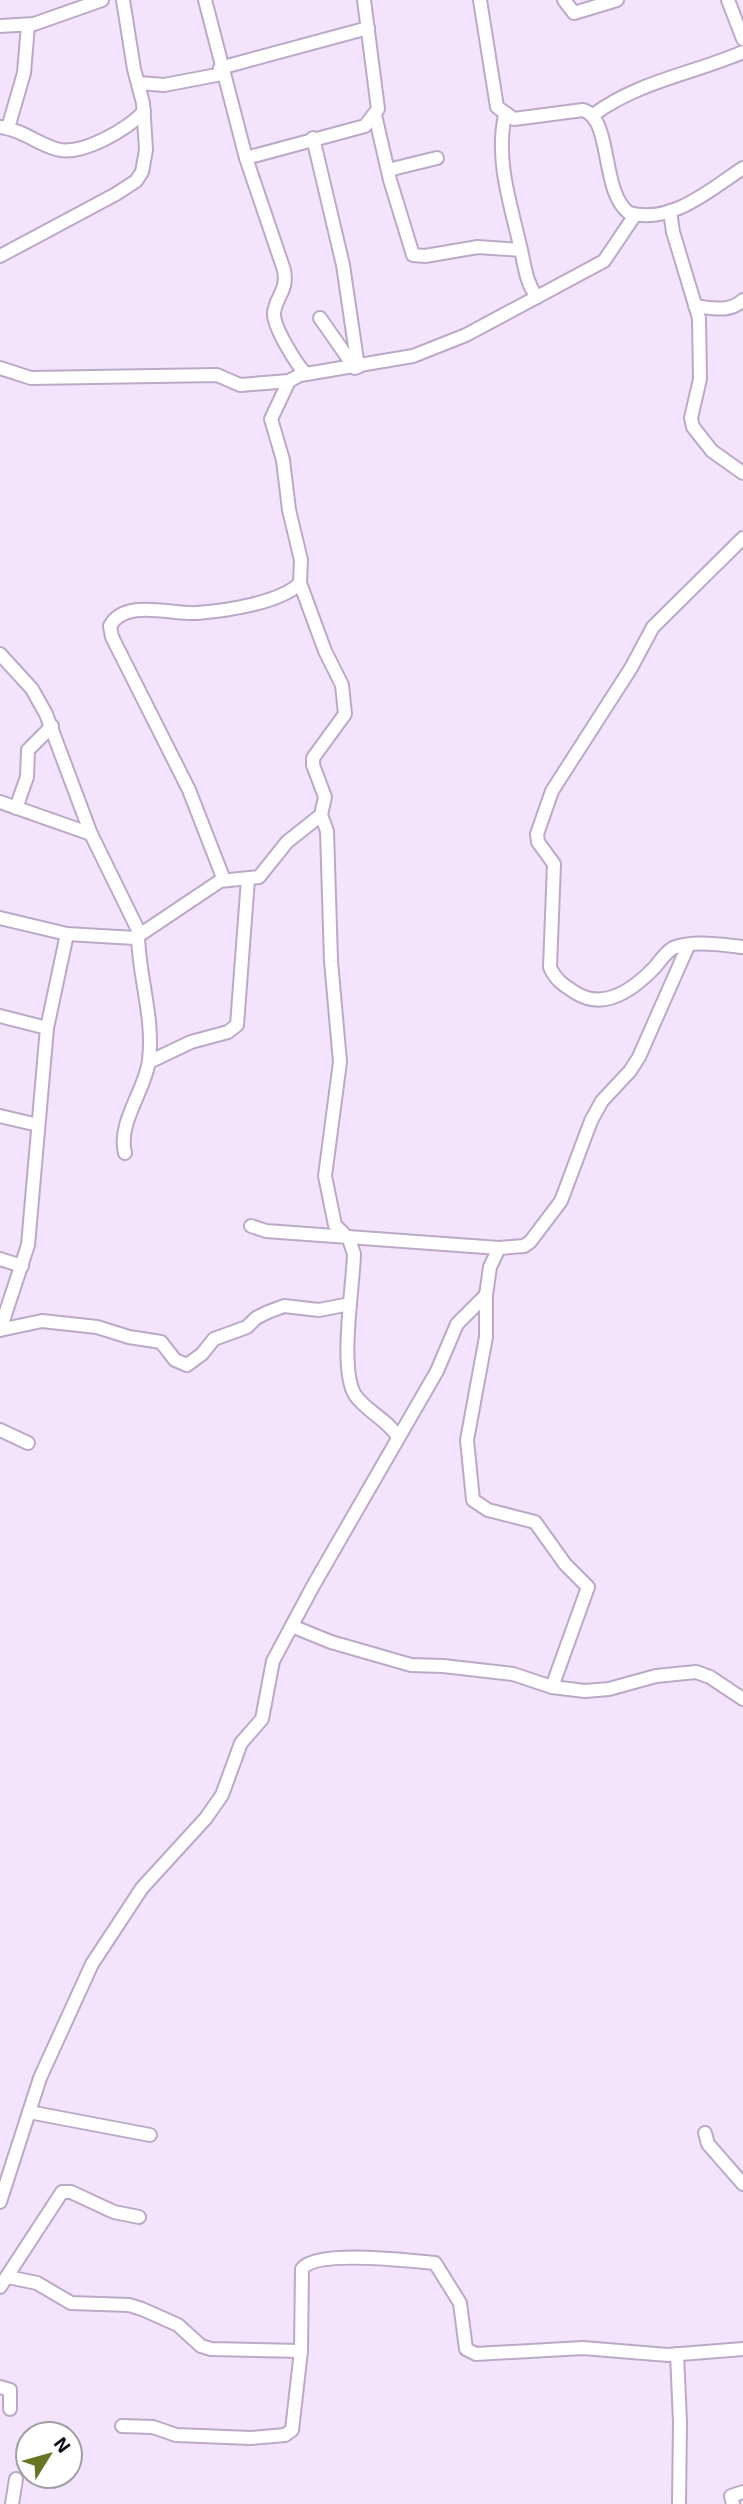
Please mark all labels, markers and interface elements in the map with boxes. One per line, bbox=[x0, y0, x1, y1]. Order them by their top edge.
north arrow bbox=[14, 2420, 84, 2490]
text: N bbox=[50, 2432, 76, 2457]

